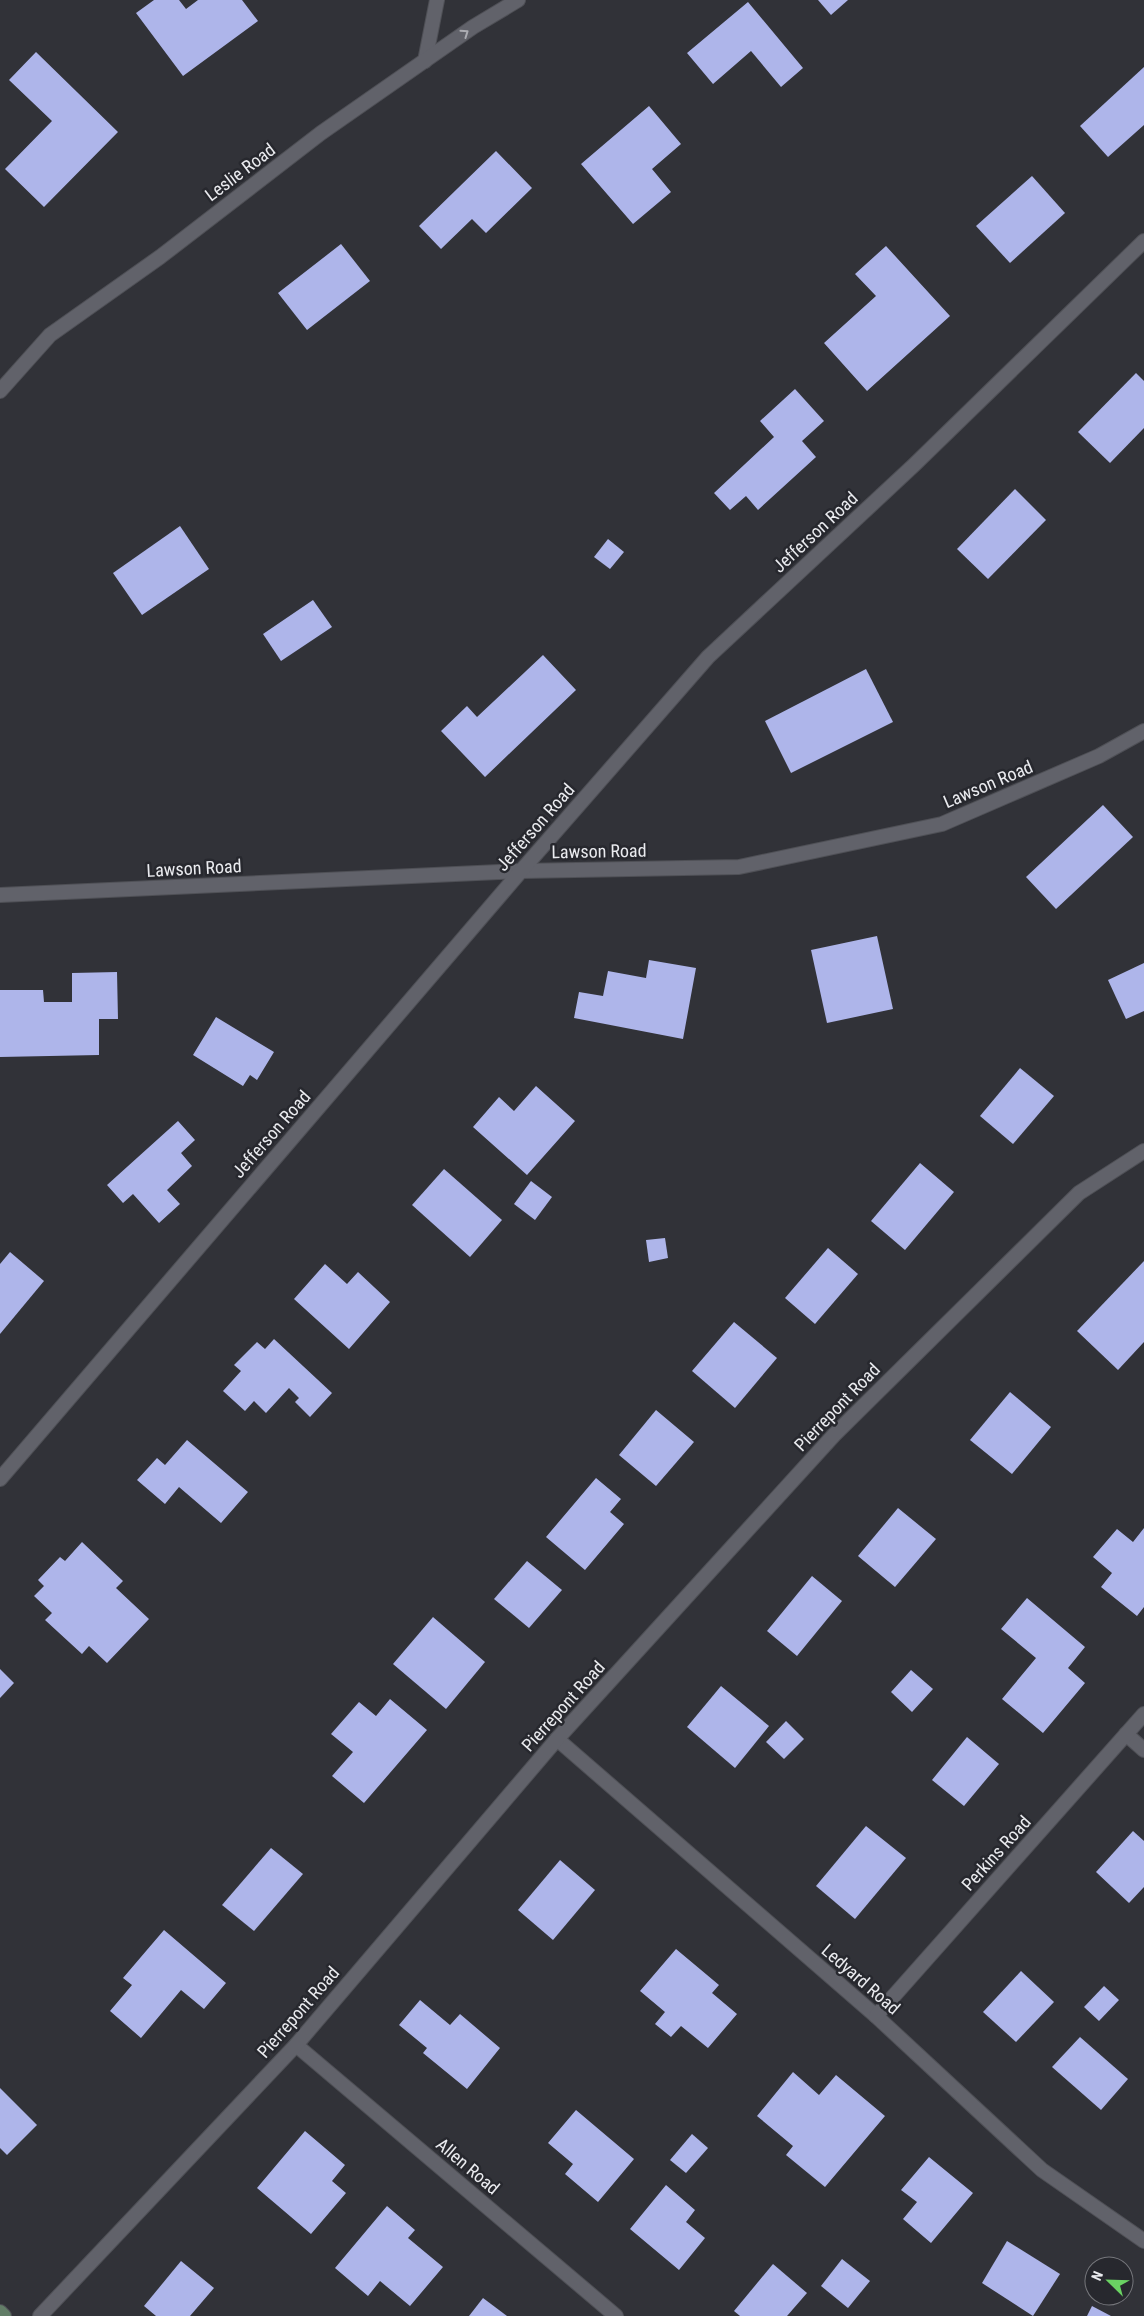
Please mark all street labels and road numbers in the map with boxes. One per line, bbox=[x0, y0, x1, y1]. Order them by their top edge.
street label: Leslie Road bbox=[201, 139, 279, 205]
street label: Jefferson Road bbox=[768, 487, 862, 577]
street label: Lawson Road bbox=[940, 756, 1036, 812]
street label: Jefferson Road bbox=[491, 779, 579, 875]
street label: Lawson Road bbox=[551, 840, 647, 862]
street label: Lawson Road bbox=[146, 855, 242, 881]
street label: Jefferson Road bbox=[227, 1086, 315, 1182]
street label: Pierrepont Road bbox=[790, 1359, 884, 1455]
street label: Pierrepont Road bbox=[517, 1657, 609, 1755]
street label: Perkins Road bbox=[957, 1811, 1035, 1895]
street label: Ledyard Road bbox=[818, 1939, 904, 2019]
street label: Pierrepont Road bbox=[253, 1962, 343, 2062]
street label: Allen Road bbox=[432, 2134, 504, 2198]

